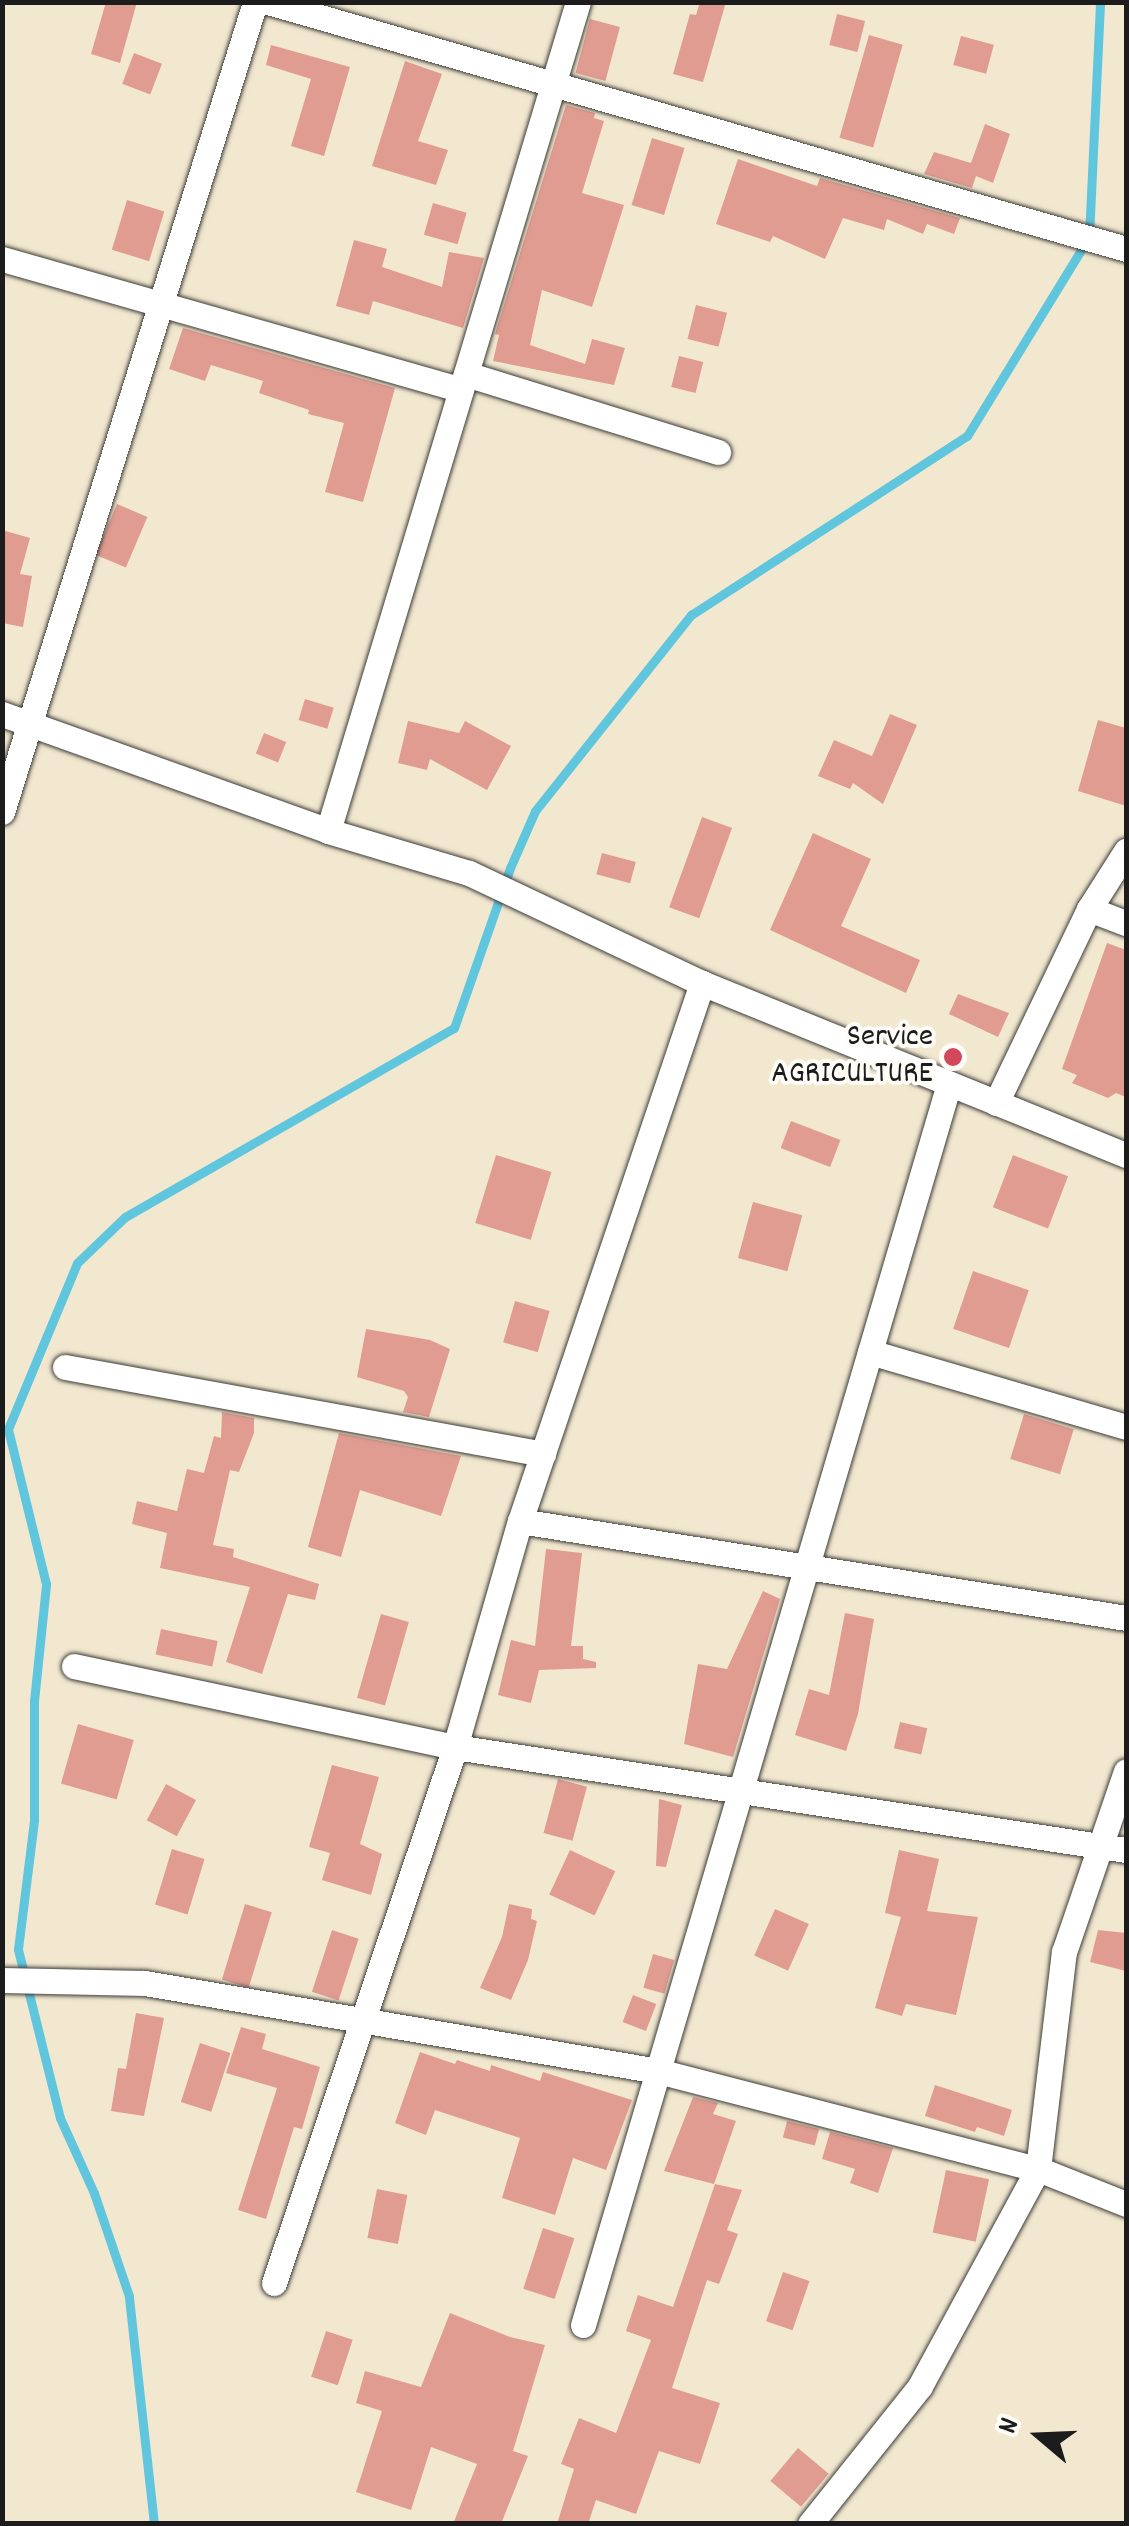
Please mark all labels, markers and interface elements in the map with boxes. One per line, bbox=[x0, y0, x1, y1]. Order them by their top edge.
place label: Service AGRICULTURE bbox=[771, 1020, 933, 1095]
marker: Service AGRICULTURE bbox=[942, 1046, 964, 1068]
north arrow bbox=[989, 2386, 1089, 2486]
text: N bbox=[989, 2413, 1032, 2439]

